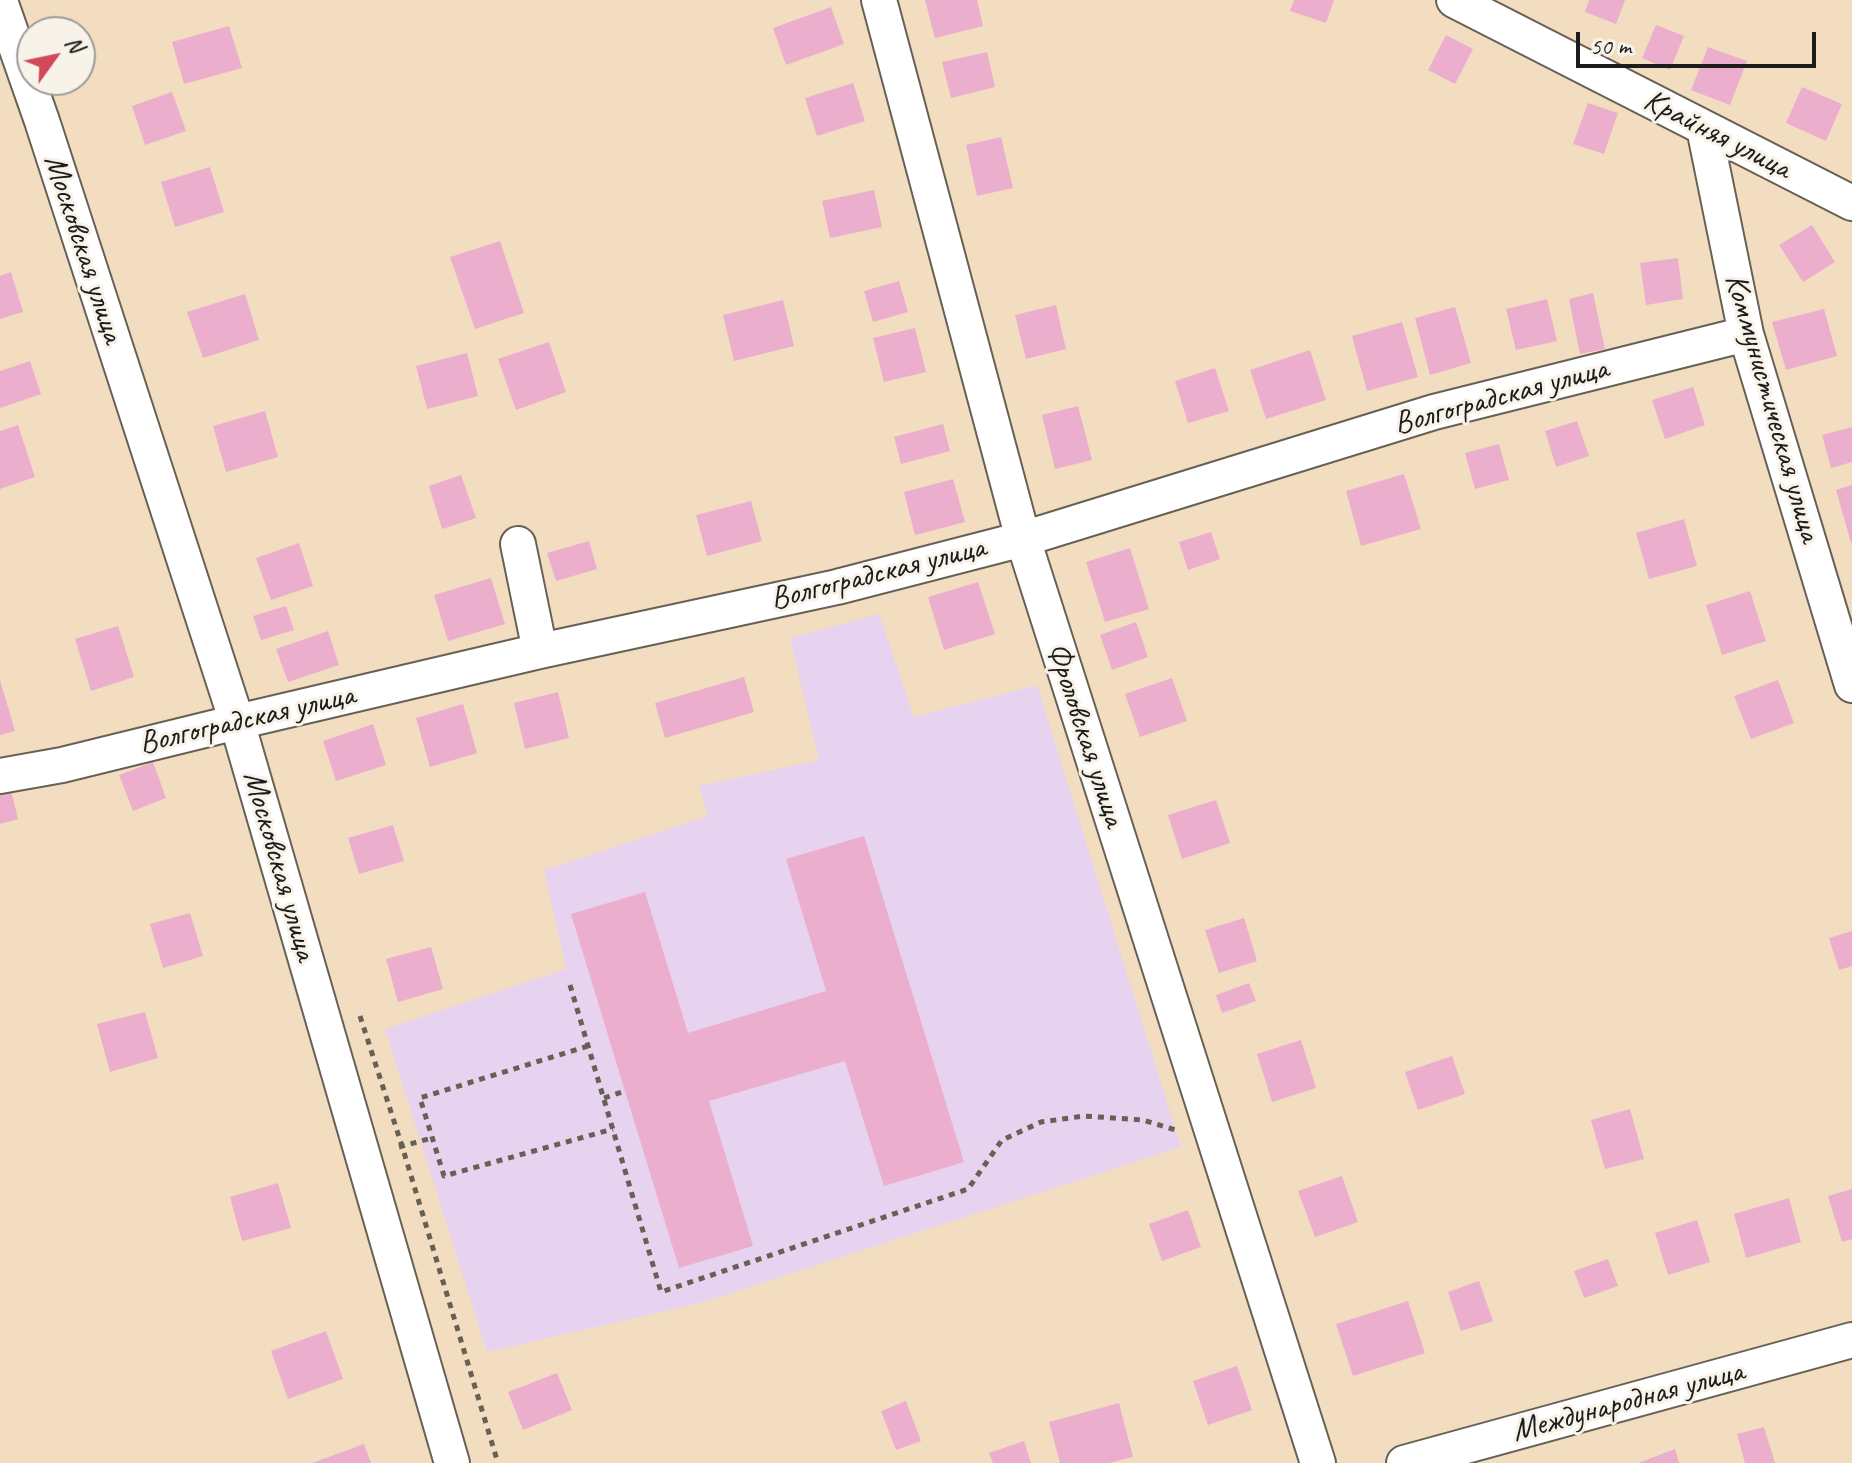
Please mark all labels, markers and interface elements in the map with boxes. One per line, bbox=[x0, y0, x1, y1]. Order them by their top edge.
north arrow bbox=[16, 16, 96, 96]
scale bar bbox=[1580, 16, 1820, 66]
text: N bbox=[59, 31, 90, 57]
text: 50 m bbox=[1590, 31, 1631, 61]
street label: Крайняя улица bbox=[1637, 82, 1797, 188]
street label: Московская улица bbox=[35, 150, 131, 348]
street label: Коммунистическая улица bbox=[1715, 270, 1829, 546]
street label: Волгоградская улица bbox=[1390, 350, 1612, 444]
street label: Волгоградская улица bbox=[767, 529, 989, 619]
street label: Фроловская улица bbox=[1037, 638, 1133, 832]
street label: Волгоградская улица bbox=[136, 677, 358, 763]
street label: Московская улица bbox=[234, 767, 324, 965]
street label: Международная улица bbox=[1508, 1353, 1748, 1451]

